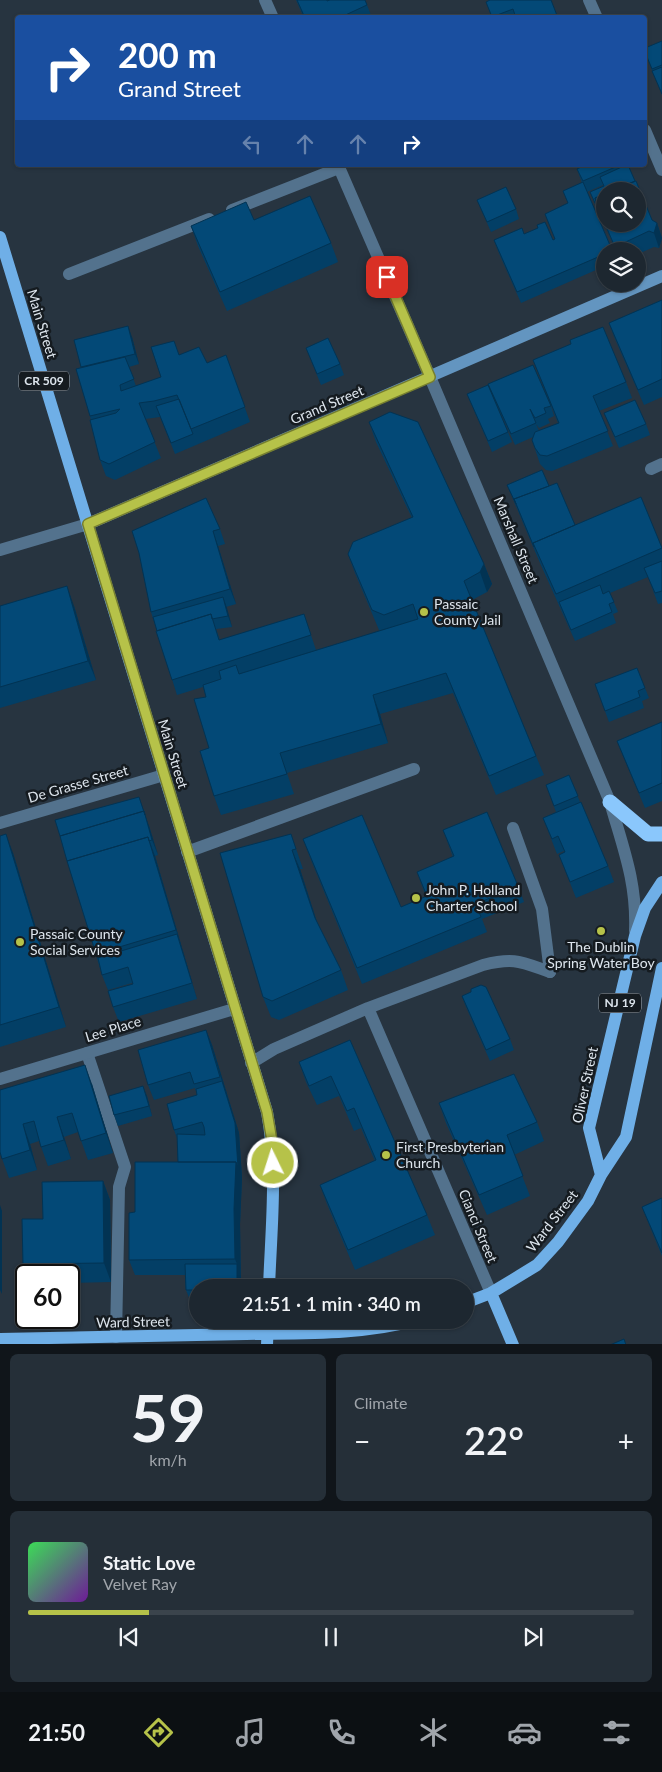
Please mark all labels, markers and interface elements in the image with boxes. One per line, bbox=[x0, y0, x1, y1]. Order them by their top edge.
text: 200 m bbox=[118, 33, 217, 75]
icon: right bbox=[35, 35, 100, 100]
text: Grand Street bbox=[118, 75, 241, 102]
icon: left bbox=[238, 130, 266, 158]
icon: ahead bbox=[291, 130, 319, 158]
icon: ahead bbox=[344, 130, 372, 158]
icon: right bbox=[397, 130, 425, 158]
map controls bbox=[596, 182, 646, 292]
button: search bbox=[596, 182, 646, 232]
button: layers bbox=[596, 242, 646, 292]
pin bbox=[366, 256, 408, 298]
icon: arrive bbox=[373, 263, 401, 291]
street label: Main Street bbox=[24, 287, 61, 360]
road number: CR 509 bbox=[19, 372, 69, 391]
street label: Grand Street bbox=[288, 381, 366, 428]
street label: Marshall Street bbox=[491, 494, 542, 586]
place label: Passaic County Jail bbox=[434, 595, 501, 628]
marker: Passaic County Jail bbox=[418, 606, 430, 618]
street label: Main Street bbox=[155, 717, 192, 790]
street label: De Grasse Street bbox=[26, 761, 130, 806]
place label: John P. Holland Charter School bbox=[426, 881, 520, 914]
marker: John P. Holland Charter School bbox=[410, 892, 422, 904]
place label: Passaic County Social Services bbox=[30, 925, 124, 958]
marker: The Dublin Spring Water Boy bbox=[595, 925, 607, 937]
marker: Passaic County Social Services bbox=[14, 936, 26, 948]
place label: The Dublin Spring Water Boy bbox=[547, 938, 655, 971]
road number: NJ 19 bbox=[599, 994, 641, 1012]
street label: Lee Place bbox=[83, 1012, 143, 1045]
street label: Oliver Street bbox=[568, 1045, 601, 1125]
position arrow bbox=[246, 1136, 298, 1188]
place label: First Presbyterian Church bbox=[396, 1138, 504, 1171]
marker: First Presbyterian Church bbox=[380, 1149, 392, 1161]
street label: Ward Street bbox=[522, 1186, 581, 1255]
street label: Cianci Street bbox=[455, 1187, 502, 1265]
speed limit sign: 60 bbox=[15, 1264, 80, 1329]
text: 21:51 · 1 min · 340 m bbox=[242, 1292, 421, 1315]
street label: Ward Street bbox=[96, 1312, 170, 1331]
text: 59 bbox=[130, 1378, 206, 1456]
text: Climate bbox=[354, 1393, 407, 1412]
text: 22° bbox=[464, 1417, 524, 1463]
text: − bbox=[354, 1424, 370, 1458]
text: + bbox=[618, 1424, 634, 1458]
text: km/h bbox=[149, 1450, 187, 1469]
text: Static Love bbox=[103, 1551, 195, 1574]
text: Velvet Ray bbox=[103, 1574, 177, 1593]
icon: previous bbox=[115, 1623, 143, 1651]
icon: pause bbox=[317, 1623, 345, 1651]
icon: next bbox=[519, 1623, 547, 1651]
icon: directions bbox=[141, 1715, 176, 1750]
icon: music bbox=[233, 1715, 268, 1750]
icon: phone bbox=[324, 1715, 359, 1750]
icon: climate bbox=[416, 1715, 451, 1750]
icon: car bbox=[507, 1715, 542, 1750]
icon: filters bbox=[599, 1715, 634, 1750]
text: 21:50 bbox=[28, 1719, 85, 1746]

